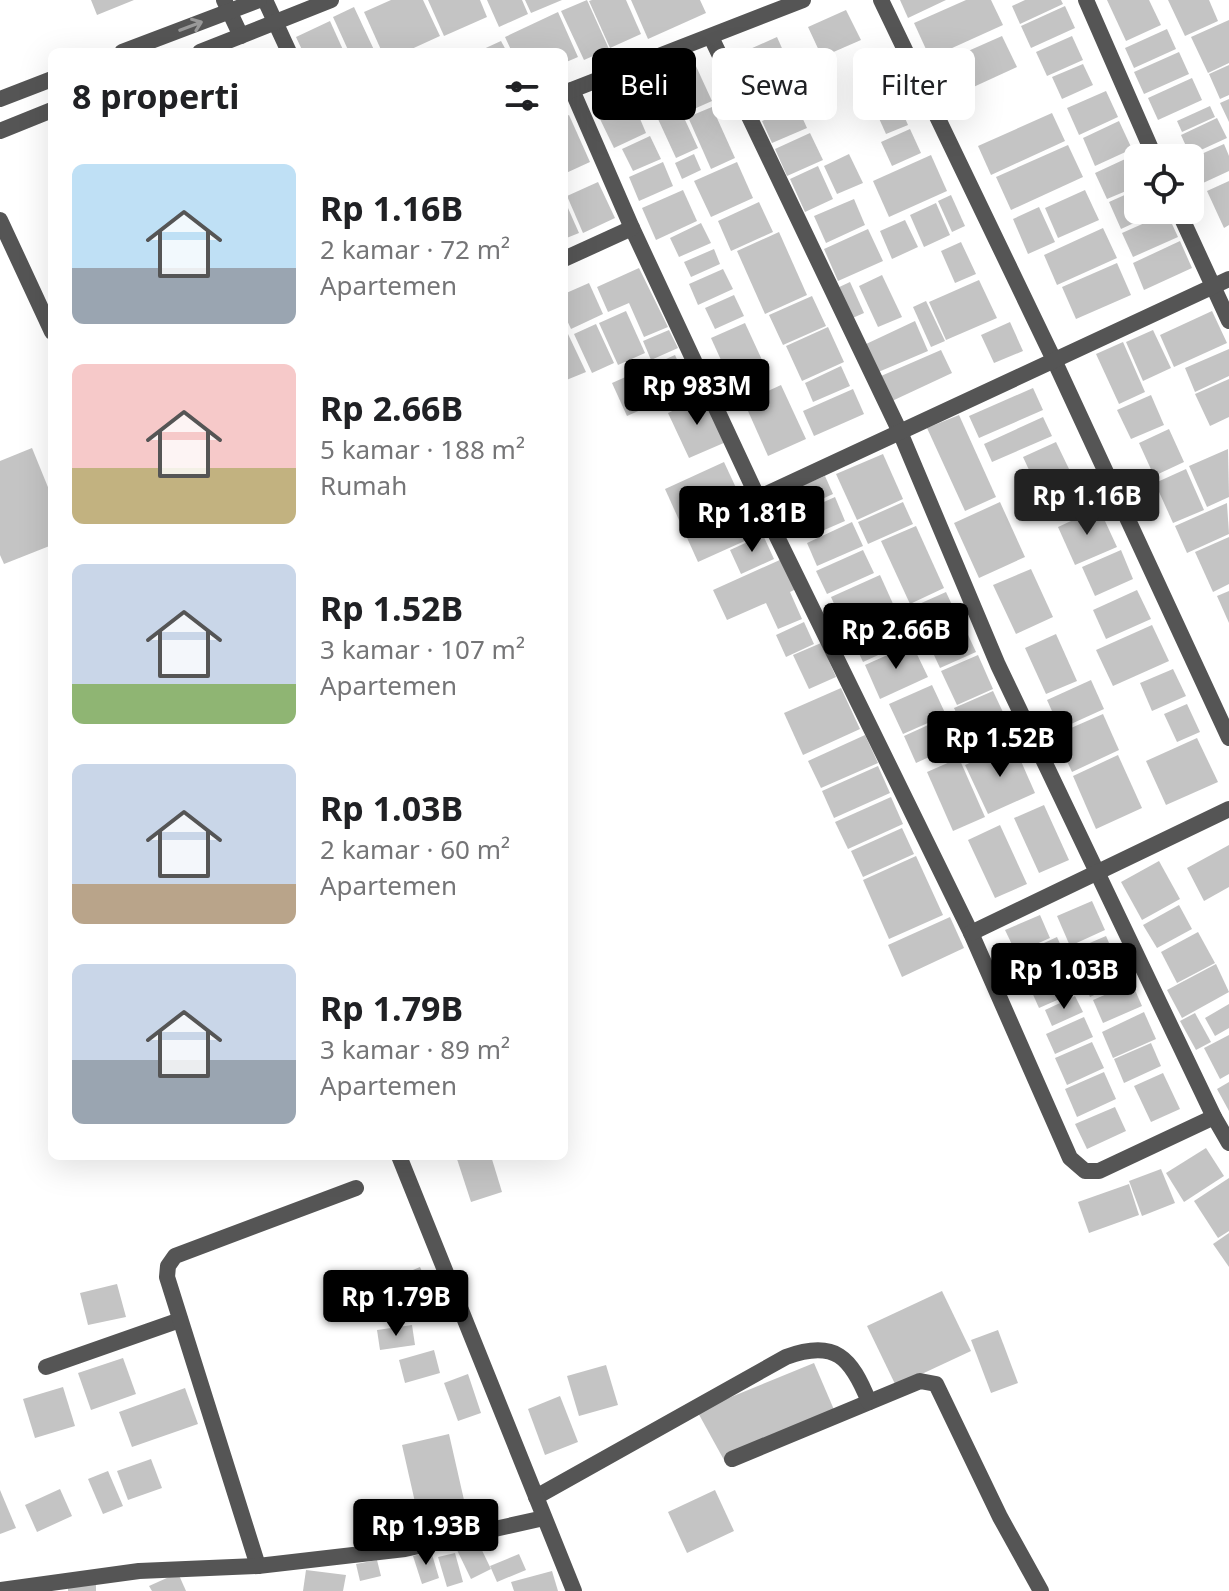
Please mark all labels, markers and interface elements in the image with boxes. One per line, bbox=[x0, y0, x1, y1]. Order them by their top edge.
one-way arrow bbox=[178, 18, 202, 32]
chip: Beli bbox=[592, 48, 696, 120]
chip: Sewa bbox=[712, 48, 837, 120]
chip: Filter bbox=[853, 48, 975, 120]
text: 8 properti bbox=[72, 73, 239, 119]
icon: filters bbox=[500, 74, 544, 118]
map controls bbox=[1124, 144, 1204, 224]
button: locate bbox=[1124, 144, 1204, 224]
text: Rp 1.16B bbox=[320, 185, 463, 231]
icon: home bbox=[136, 196, 232, 292]
text: 2 kamar · 72 m² bbox=[320, 231, 510, 267]
text: Apartemen bbox=[320, 267, 457, 303]
pin: Rp 983M bbox=[623, 359, 771, 427]
text: Rp 983M bbox=[642, 367, 752, 403]
text: Rp 2.66B bbox=[320, 385, 463, 431]
icon: home bbox=[136, 396, 232, 492]
text: 5 kamar · 188 m² bbox=[320, 431, 525, 467]
text: Rumah bbox=[320, 467, 407, 503]
pin: Rp 1.16B bbox=[1004, 469, 1170, 537]
text: Rp 1.16B bbox=[1032, 477, 1142, 513]
pin: Rp 1.81B bbox=[669, 486, 835, 554]
text: Rp 1.81B bbox=[697, 494, 807, 530]
text: Rp 1.52B bbox=[320, 585, 463, 631]
icon: home bbox=[136, 596, 232, 692]
pin: Rp 2.66B bbox=[813, 603, 979, 671]
text: Rp 2.66B bbox=[841, 611, 951, 647]
text: 3 kamar · 107 m² bbox=[320, 631, 525, 667]
text: Apartemen bbox=[320, 667, 457, 703]
pin: Rp 1.52B bbox=[917, 711, 1083, 779]
text: Rp 1.52B bbox=[945, 719, 1055, 755]
text: Rp 1.03B bbox=[320, 785, 463, 831]
icon: home bbox=[136, 796, 232, 892]
text: 2 kamar · 60 m² bbox=[320, 831, 510, 867]
text: Apartemen bbox=[320, 867, 457, 903]
pin: Rp 1.03B bbox=[981, 943, 1147, 1011]
text: Rp 1.03B bbox=[1009, 951, 1119, 987]
text: Rp 1.79B bbox=[320, 985, 463, 1031]
icon: home bbox=[136, 996, 232, 1092]
text: 3 kamar · 89 m² bbox=[320, 1031, 510, 1067]
text: Apartemen bbox=[320, 1067, 457, 1103]
pin: Rp 1.79B bbox=[313, 1270, 479, 1338]
text: Rp 1.79B bbox=[341, 1278, 451, 1314]
pin: Rp 1.93B bbox=[343, 1499, 509, 1567]
text: Rp 1.93B bbox=[371, 1507, 481, 1543]

